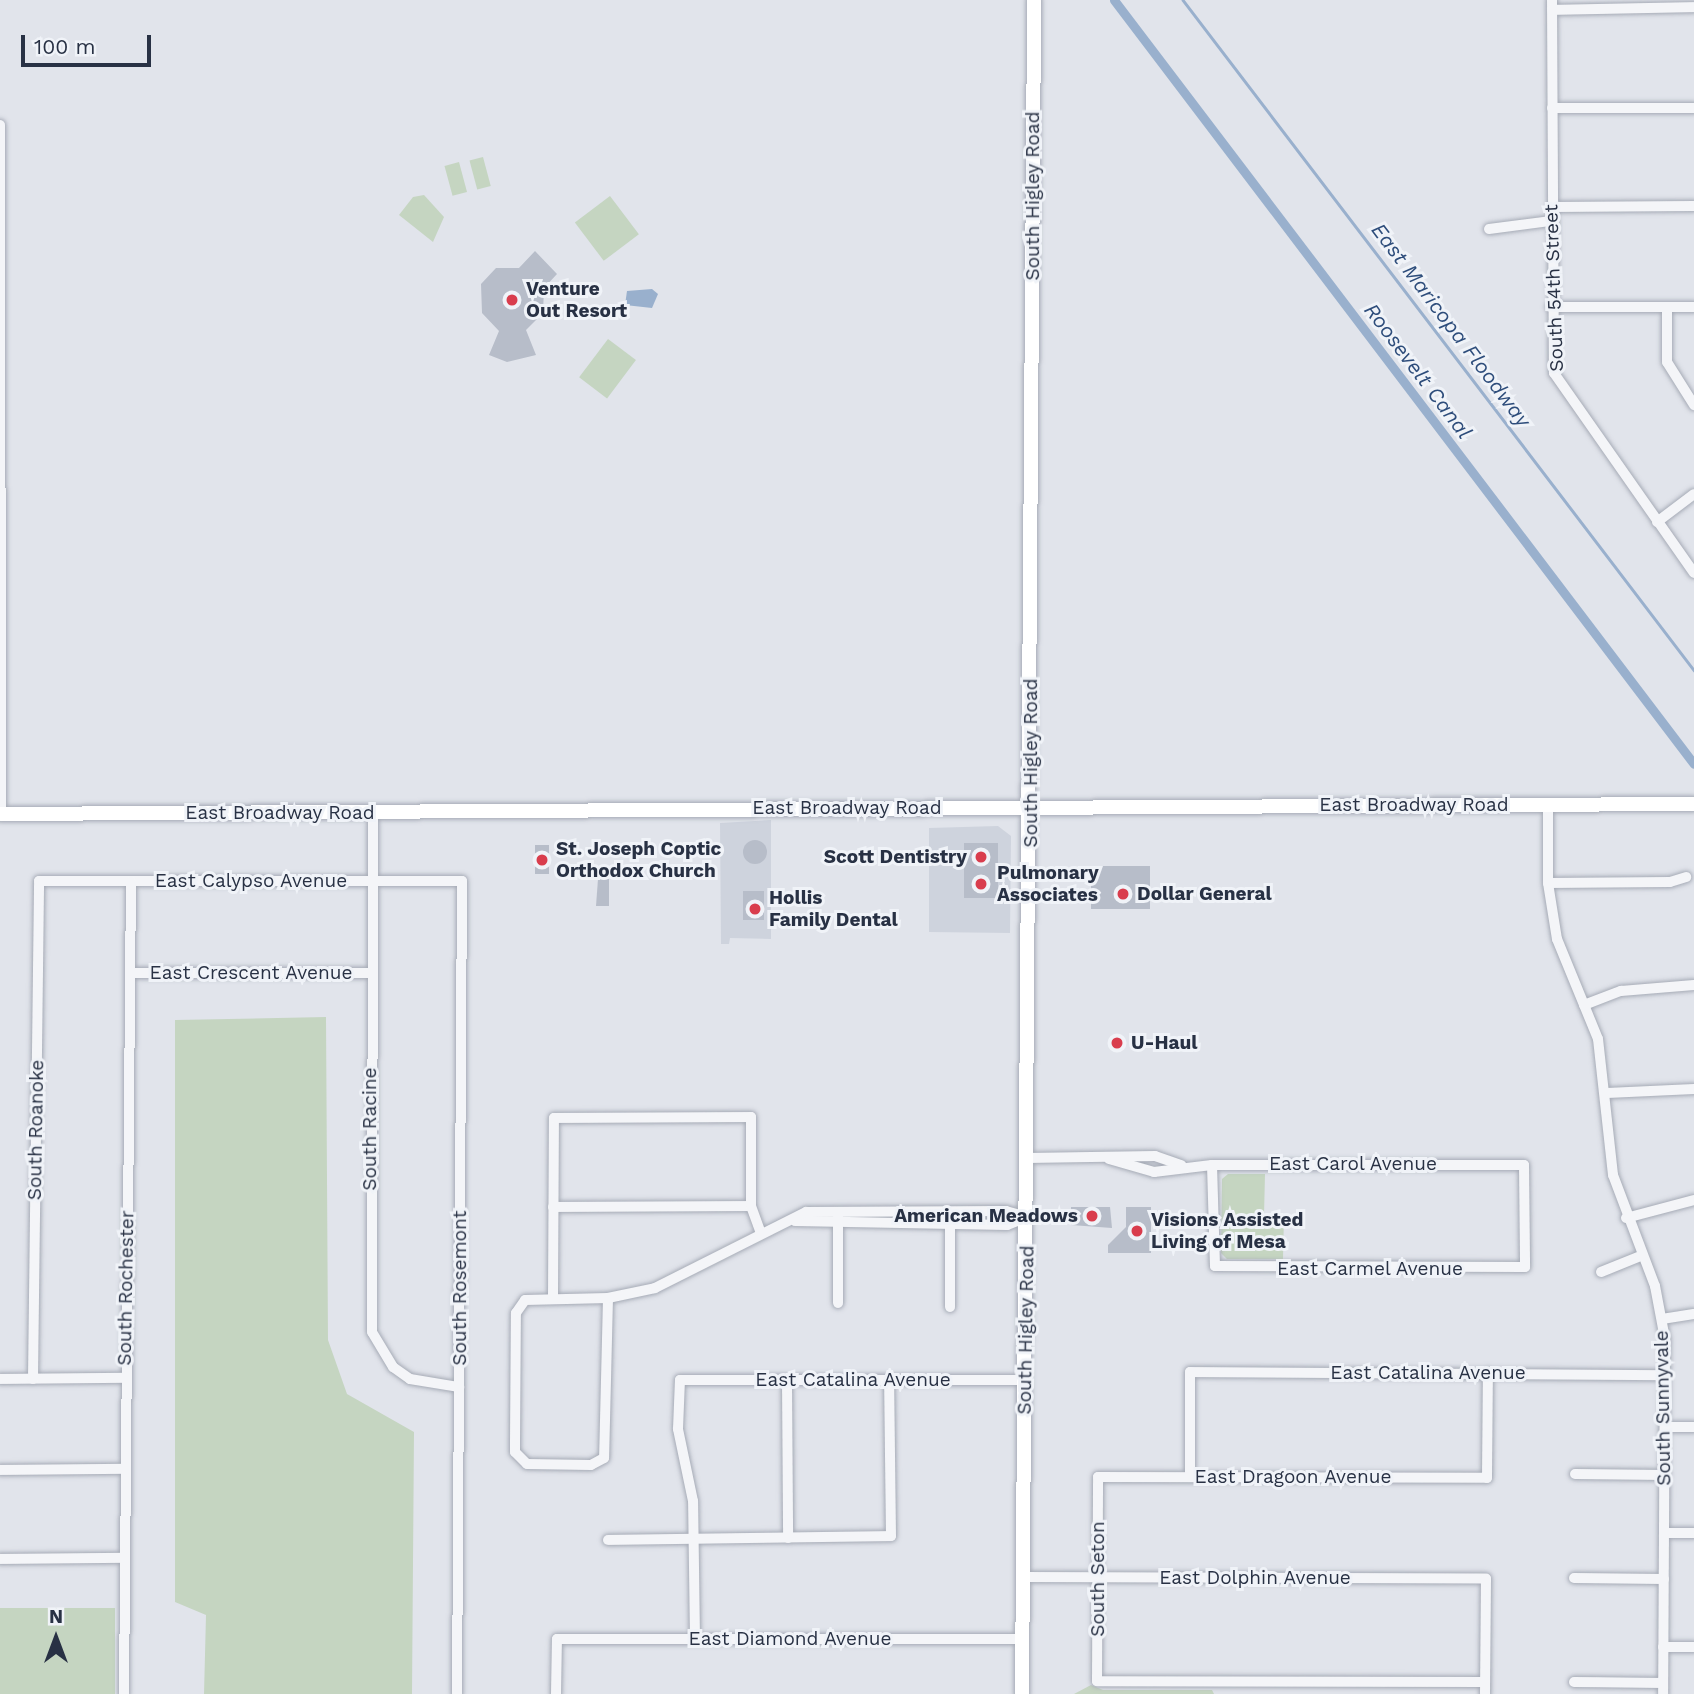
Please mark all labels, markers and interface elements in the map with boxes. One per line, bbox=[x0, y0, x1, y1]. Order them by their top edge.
scale bar bbox=[24, 21, 154, 65]
text: 100 m bbox=[34, 34, 96, 59]
street label: South Higley Road bbox=[1022, 111, 1044, 281]
street label: South 54th Street bbox=[1540, 204, 1568, 372]
water label: East Maricopa Floodway bbox=[1366, 218, 1536, 432]
place label: Venture Out Resort bbox=[526, 278, 627, 322]
marker: Venture Out Resort bbox=[504, 292, 520, 308]
water label: Roosevelt Canal bbox=[1359, 298, 1477, 444]
street label: South Higley Road bbox=[1020, 678, 1042, 848]
street label: East Broadway Road bbox=[1319, 794, 1509, 816]
street label: East Broadway Road bbox=[752, 797, 942, 819]
street label: East Broadway Road bbox=[185, 802, 375, 824]
place label: St. Joseph Coptic Orthodox Church bbox=[556, 838, 722, 882]
place label: Scott Dentistry bbox=[824, 846, 967, 868]
marker: Scott Dentistry bbox=[973, 849, 989, 865]
marker: St. Joseph Coptic Orthodox Church bbox=[534, 852, 550, 868]
place label: Pulmonary Associates bbox=[997, 862, 1099, 906]
street label: East Calypso Avenue bbox=[154, 870, 348, 892]
marker: Pulmonary Associates bbox=[971, 874, 991, 894]
place label: Dollar General bbox=[1137, 883, 1272, 905]
marker: Dollar General bbox=[1115, 886, 1131, 902]
place label: Hollis Family Dental bbox=[769, 887, 898, 931]
marker: Hollis Family Dental bbox=[747, 901, 763, 917]
street label: East Crescent Avenue bbox=[149, 962, 353, 984]
place label: U-Haul bbox=[1131, 1032, 1198, 1054]
marker: U-Haul bbox=[1109, 1035, 1125, 1051]
street label: South Roanoke bbox=[23, 1060, 49, 1200]
street label: South Racine bbox=[359, 1067, 381, 1191]
street label: East Carol Avenue bbox=[1268, 1153, 1438, 1175]
place label: American Meadows bbox=[894, 1205, 1078, 1227]
marker: American Meadows bbox=[1084, 1208, 1100, 1224]
place label: Visions Assisted Living of Mesa bbox=[1151, 1209, 1304, 1253]
street label: South Rochester bbox=[113, 1210, 139, 1366]
street label: South Rosemont bbox=[449, 1210, 471, 1366]
marker: Visions Assisted Living of Mesa bbox=[1129, 1223, 1145, 1239]
street label: South Higley Road bbox=[1013, 1245, 1039, 1415]
street label: East Carmel Avenue bbox=[1276, 1258, 1464, 1280]
street label: South Sunnyvale bbox=[1650, 1330, 1676, 1486]
street label: East Catalina Avenue bbox=[1330, 1362, 1526, 1384]
street label: East Catalina Avenue bbox=[755, 1369, 951, 1391]
street label: East Dragoon Avenue bbox=[1194, 1466, 1392, 1488]
street label: South Seton bbox=[1087, 1521, 1109, 1637]
street label: East Dolphin Avenue bbox=[1159, 1567, 1351, 1589]
north arrow bbox=[21, 1603, 91, 1673]
text: N bbox=[49, 1605, 63, 1628]
street label: East Diamond Avenue bbox=[688, 1628, 892, 1650]

